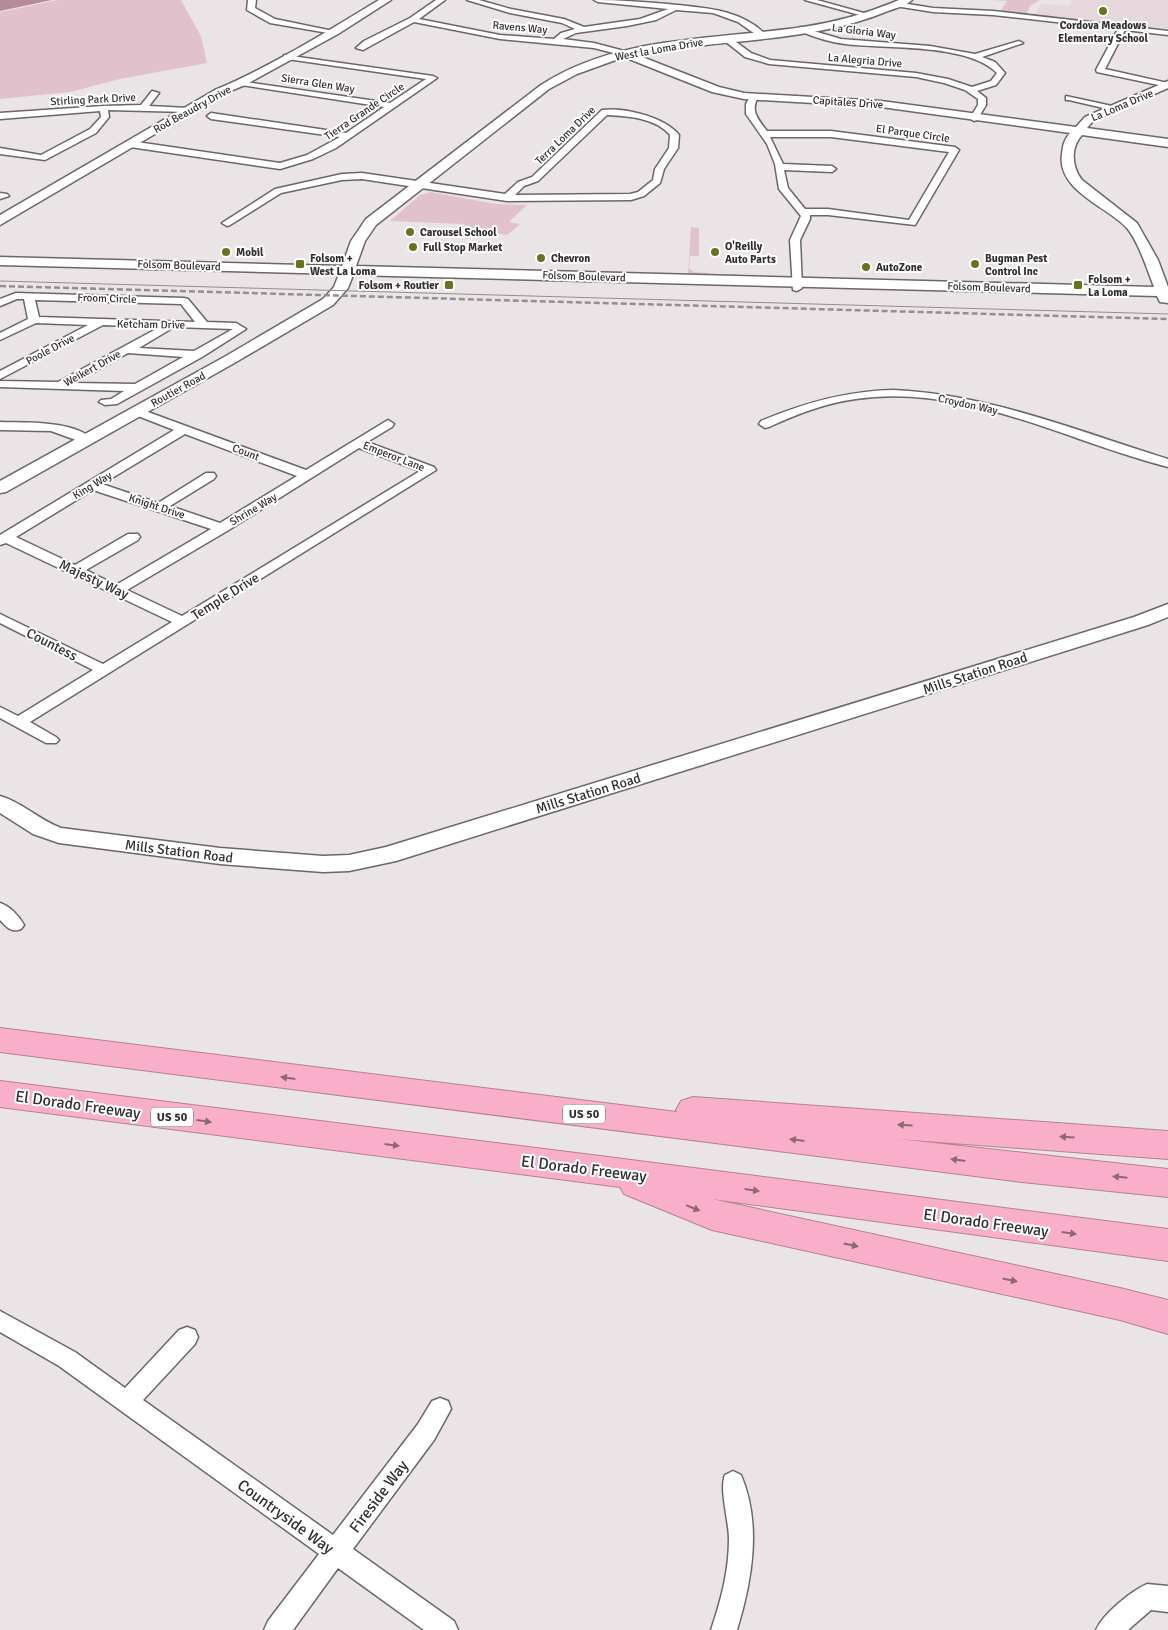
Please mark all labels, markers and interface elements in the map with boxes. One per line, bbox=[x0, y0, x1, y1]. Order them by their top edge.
marker: Cordova Meadows Elementary School bbox=[1097, 5, 1109, 17]
street label: Ravens Way bbox=[492, 19, 549, 36]
place label: Cordova Meadows Elementary School bbox=[1058, 19, 1149, 45]
street label: La Gloria Way bbox=[831, 21, 897, 42]
street label: West la Loma Drive bbox=[614, 35, 704, 64]
street label: La Alegria Drive bbox=[827, 51, 903, 70]
street label: Sierra Glen Way bbox=[280, 71, 356, 96]
street label: Tierra Grande Circle bbox=[322, 80, 407, 143]
street label: Rod Beaudry Drive bbox=[151, 83, 233, 136]
street label: La Loma Drive bbox=[1089, 87, 1155, 124]
street label: Stirling Park Drive bbox=[50, 91, 136, 108]
street label: Capitales Drive bbox=[812, 94, 884, 111]
street label: Terra Loma Drive bbox=[533, 103, 598, 167]
street label: El Parque Circle bbox=[875, 122, 951, 145]
marker: Carousel School bbox=[404, 226, 416, 238]
place label: Carousel School bbox=[420, 226, 497, 239]
place label: O'Reilly Auto Parts bbox=[725, 240, 776, 266]
marker: Full Stop Market bbox=[407, 241, 419, 253]
place label: Full Stop Market bbox=[423, 241, 502, 254]
marker: Mobil bbox=[220, 246, 232, 258]
place label: Mobil bbox=[236, 246, 264, 259]
marker: O'Reilly Auto Parts bbox=[709, 246, 721, 258]
place label: Folsom + West La Loma bbox=[310, 252, 376, 278]
marker: Chevron bbox=[535, 252, 547, 264]
place label: Chevron bbox=[551, 252, 590, 265]
place label: Bugman Pest Control Inc bbox=[985, 252, 1047, 278]
street label: Folsom Boulevard bbox=[137, 258, 221, 273]
marker: Folsom + West La Loma bbox=[294, 258, 306, 270]
marker: Bugman Pest Control Inc bbox=[969, 258, 981, 270]
marker: AutoZone bbox=[860, 261, 872, 273]
place label: AutoZone bbox=[876, 261, 923, 274]
street label: Folsom Boulevard bbox=[542, 269, 626, 284]
place label: Folsom + La Loma bbox=[1088, 273, 1131, 299]
place label: Folsom + Routier bbox=[358, 279, 440, 292]
marker: Folsom + Routier bbox=[443, 279, 455, 291]
marker: Folsom + La Loma bbox=[1072, 279, 1084, 291]
street label: Folsom Boulevard bbox=[947, 280, 1031, 295]
street label: Froom Circle bbox=[77, 291, 137, 306]
street label: Ketcham Drive bbox=[117, 317, 185, 332]
street label: Poole Drive bbox=[24, 331, 77, 368]
street label: Weikert Drive bbox=[61, 347, 123, 389]
street label: Routier Road bbox=[149, 369, 208, 410]
street label: Croydon Way bbox=[937, 392, 1000, 417]
street label: Emperor Lane bbox=[361, 439, 427, 474]
street label: Count bbox=[230, 441, 261, 464]
street label: King Way bbox=[70, 468, 115, 502]
street label: Shrine Way bbox=[227, 490, 280, 529]
street label: Knight Drive bbox=[127, 491, 187, 522]
street label: Majesty Way bbox=[56, 556, 132, 603]
street label: Temple Drive bbox=[188, 569, 262, 624]
street label: Countess bbox=[23, 624, 80, 664]
street label: Mills Station Road bbox=[921, 649, 1030, 698]
street label: Mills Station Road bbox=[534, 769, 643, 818]
street label: Mills Station Road bbox=[124, 836, 234, 867]
one-way arrow bbox=[280, 1073, 296, 1081]
street label: El Dorado Freeway bbox=[14, 1086, 142, 1124]
road number: US 50 bbox=[563, 1104, 605, 1124]
road number: US 50 bbox=[151, 1108, 193, 1126]
one-way arrow bbox=[197, 1117, 213, 1125]
one-way arrow bbox=[897, 1121, 913, 1129]
one-way arrow bbox=[1059, 1133, 1075, 1141]
one-way arrow bbox=[788, 1136, 804, 1144]
one-way arrow bbox=[385, 1141, 401, 1149]
street label: El Dorado Freeway bbox=[520, 1151, 648, 1187]
one-way arrow bbox=[950, 1156, 966, 1164]
one-way arrow bbox=[1111, 1173, 1127, 1181]
one-way arrow bbox=[744, 1186, 760, 1194]
street label: El Dorado Freeway bbox=[922, 1204, 1050, 1242]
one-way arrow bbox=[686, 1205, 701, 1212]
one-way arrow bbox=[1062, 1229, 1078, 1237]
one-way arrow bbox=[844, 1242, 860, 1250]
one-way arrow bbox=[1003, 1276, 1018, 1284]
street label: Fireside Way bbox=[345, 1456, 413, 1537]
street label: Countryside Way bbox=[233, 1475, 338, 1559]

